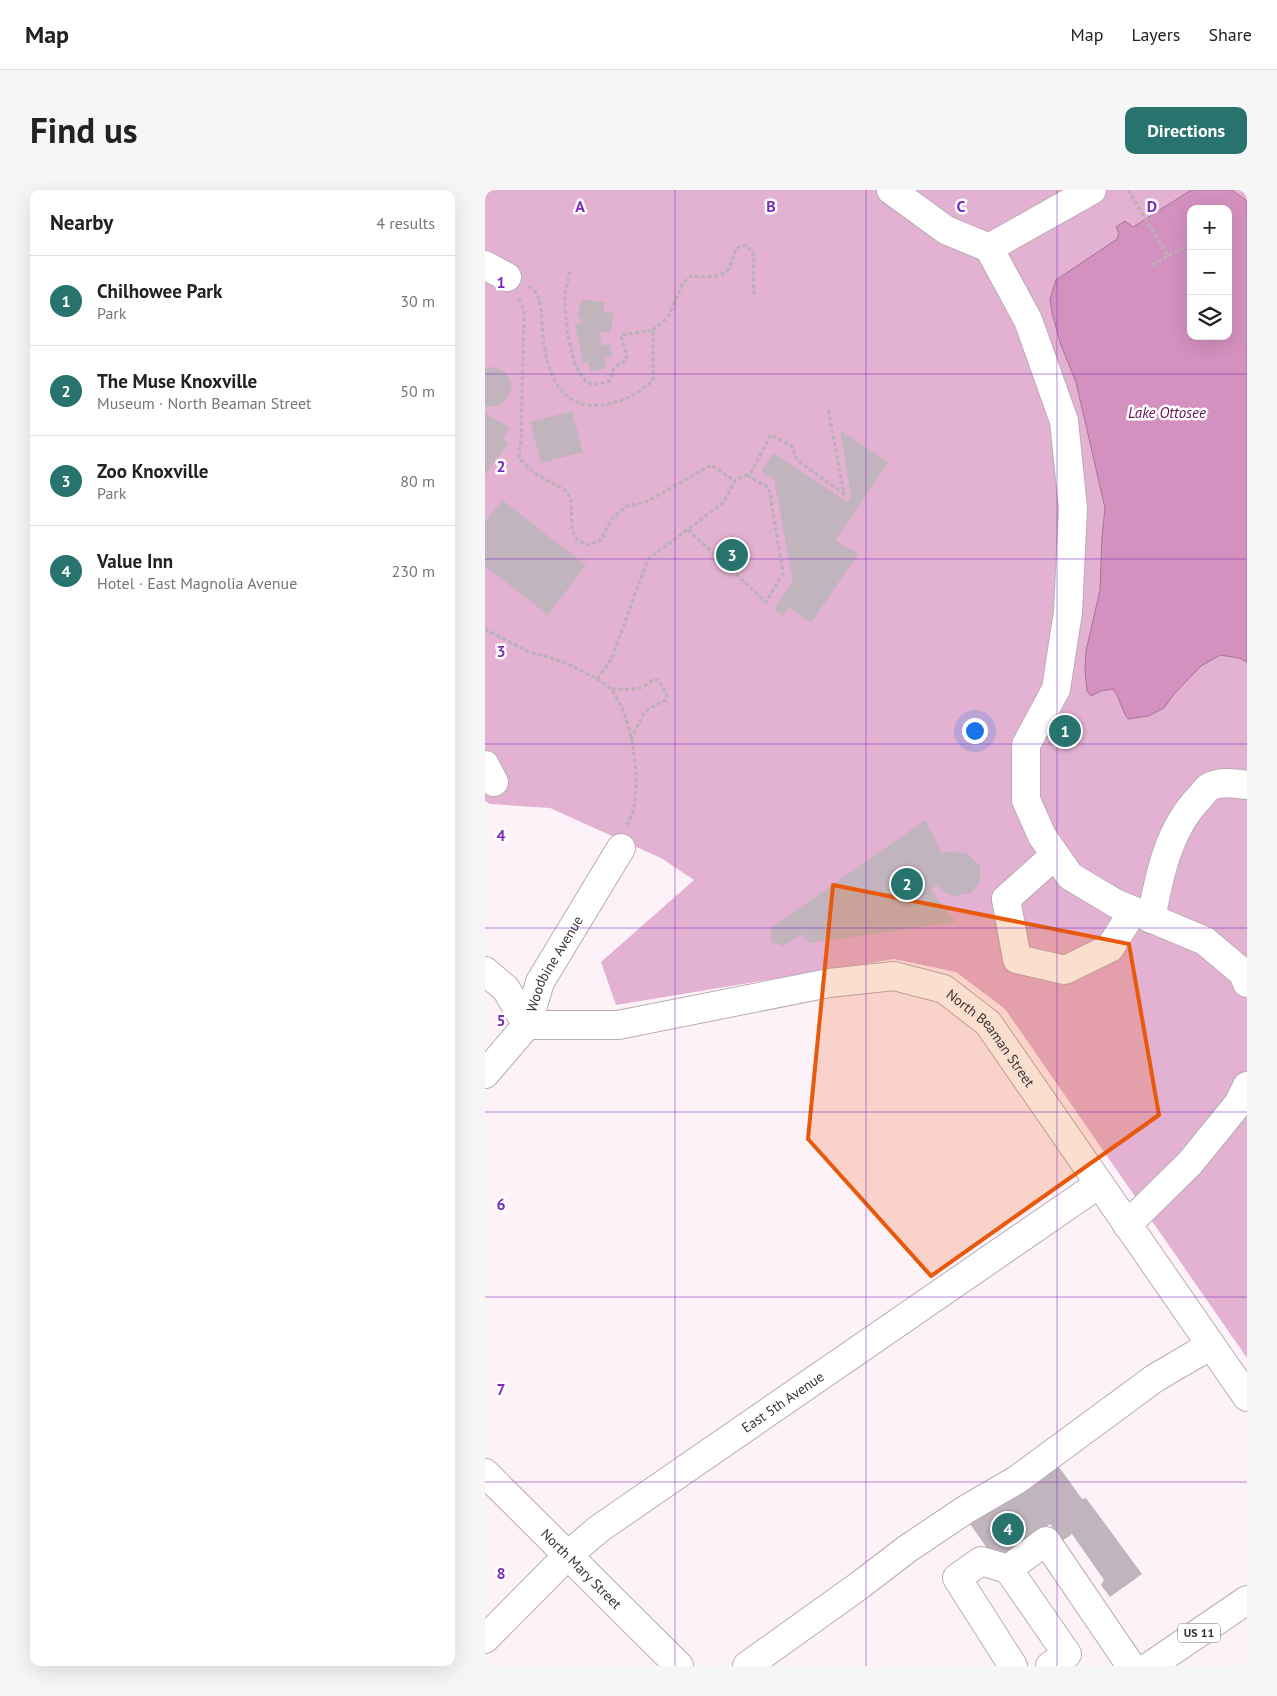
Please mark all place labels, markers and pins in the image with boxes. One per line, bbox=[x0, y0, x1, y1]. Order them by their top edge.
pin: 3 bbox=[716, 536, 748, 574]
pin: 1 bbox=[1049, 712, 1081, 750]
pin: 2 bbox=[891, 865, 923, 903]
pin: 4 bbox=[992, 1510, 1024, 1548]

